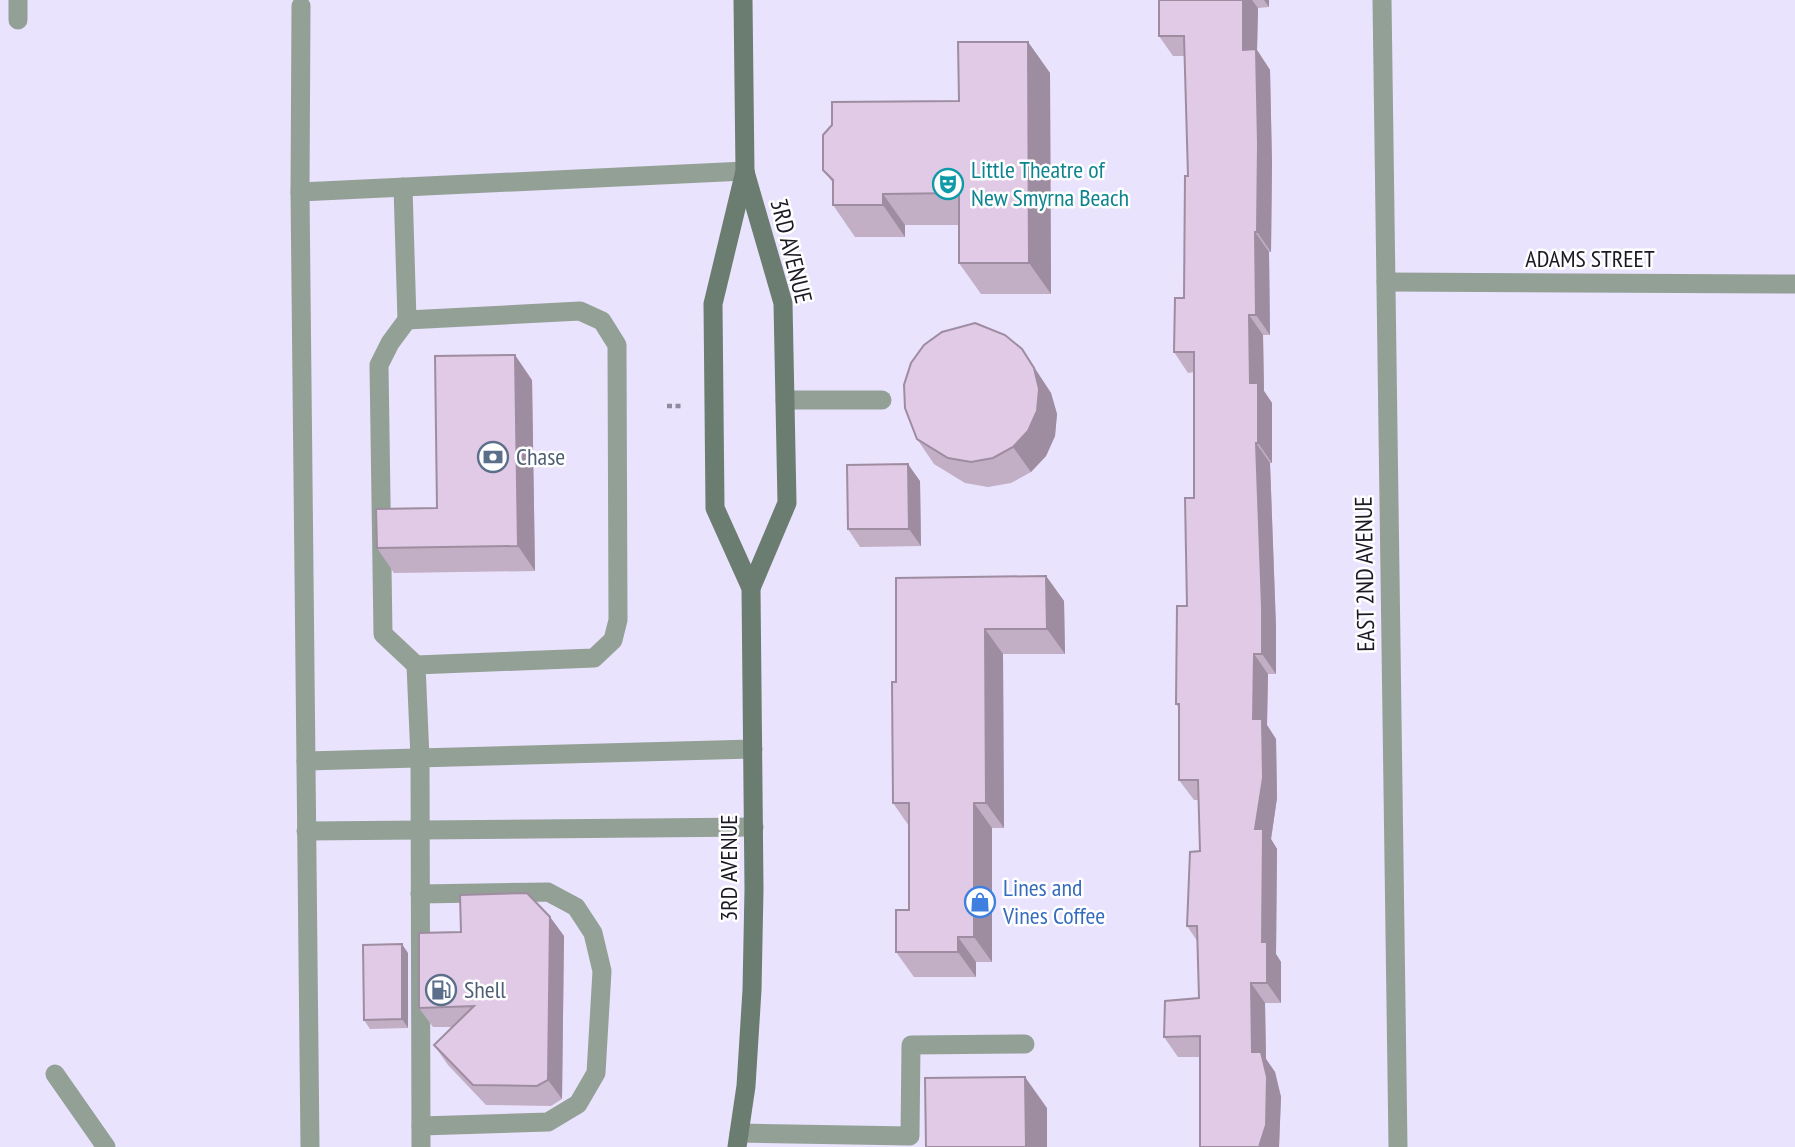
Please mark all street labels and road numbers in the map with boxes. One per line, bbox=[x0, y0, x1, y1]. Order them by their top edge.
street label: 3RD AVENUE bbox=[764, 195, 819, 306]
street label: ADAMS STREET bbox=[1525, 243, 1655, 274]
street label: EAST 2ND AVENUE bbox=[1348, 496, 1381, 652]
street label: 3RD AVENUE bbox=[713, 815, 744, 921]

